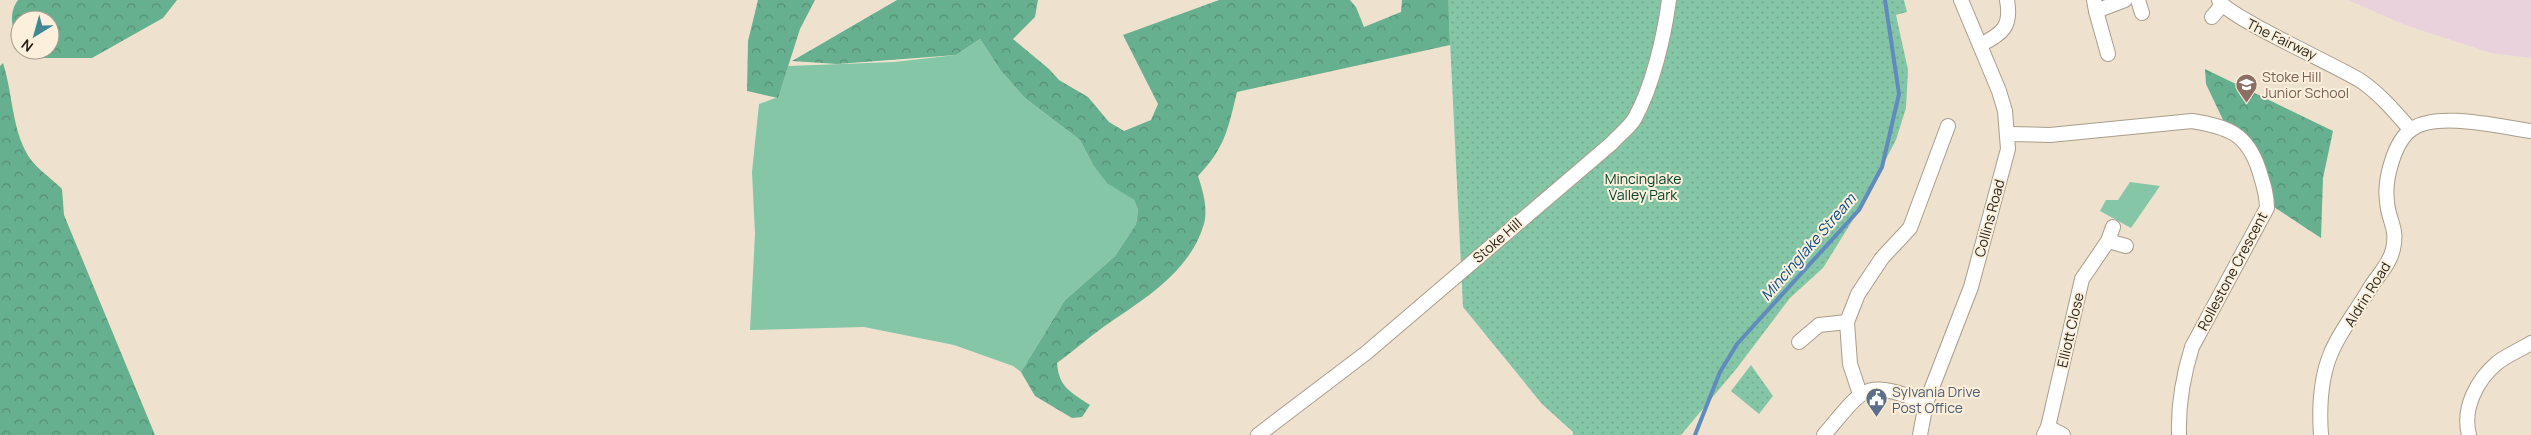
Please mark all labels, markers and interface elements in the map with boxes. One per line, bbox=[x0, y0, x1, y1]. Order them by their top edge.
north arrow bbox=[10, 10, 60, 60]
street label: The Fairway bbox=[2244, 14, 2321, 64]
text: N bbox=[17, 35, 37, 56]
place label: Stoke Hill Junior School bbox=[2262, 67, 2349, 102]
school or university icon: Stoke Hill Junior School bbox=[2234, 72, 2258, 103]
park label: Mincinglake Valley Park bbox=[1605, 169, 1681, 204]
street label: Collins Road bbox=[1970, 177, 2008, 259]
water label: Mincinglake Stream bbox=[1756, 188, 1861, 305]
street label: Rollestone Crescent bbox=[2193, 208, 2272, 334]
street label: Stoke Hill bbox=[1468, 213, 1526, 267]
street label: Aldrin Road bbox=[2340, 258, 2394, 330]
street label: Elliott Close bbox=[2052, 291, 2088, 369]
place label: Sylvania Drive Post Office bbox=[1892, 382, 1981, 417]
public building icon: Sylvania Drive Post Office bbox=[1864, 387, 1888, 418]

